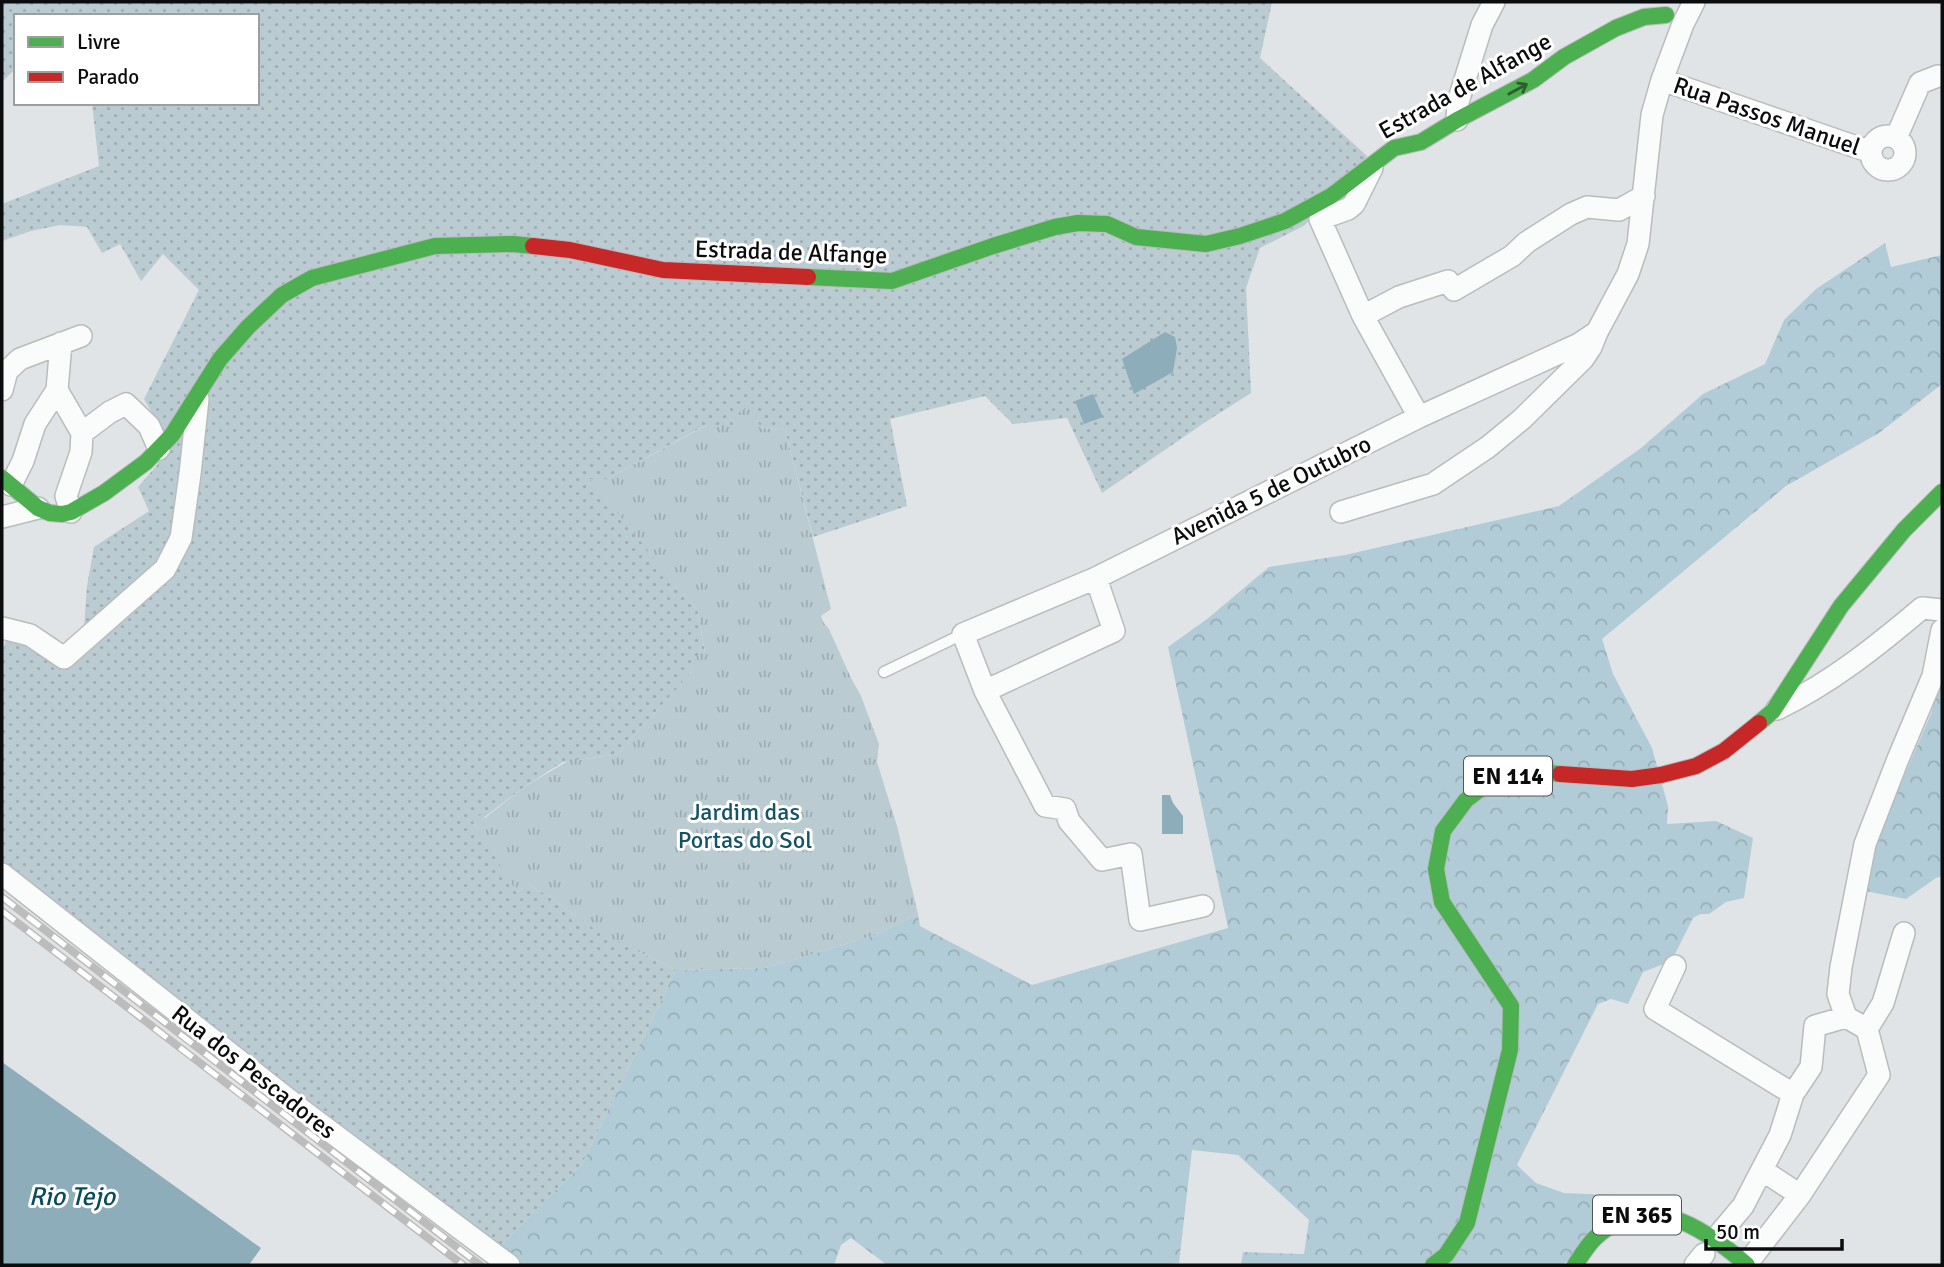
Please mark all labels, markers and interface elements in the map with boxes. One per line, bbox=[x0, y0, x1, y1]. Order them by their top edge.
legend bbox=[14, 14, 259, 105]
street label: Estrada de Alfange bbox=[1373, 26, 1557, 146]
text: Livre bbox=[77, 29, 120, 55]
text: Parado bbox=[77, 64, 139, 90]
street label: Rua Passos Manuel bbox=[1670, 70, 1864, 162]
one-way arrow bbox=[1507, 81, 1527, 95]
street label: Estrada de Alfange bbox=[694, 234, 888, 270]
street label: Avenida 5 de Outubro bbox=[1166, 429, 1376, 551]
road number: EN 114 bbox=[1464, 756, 1552, 796]
park label: Jardim das Portas do Sol bbox=[678, 797, 812, 855]
street label: Rua dos Pescadores bbox=[166, 998, 342, 1146]
water label: Rio Tejo bbox=[29, 1181, 117, 1213]
road number: EN 365 bbox=[1593, 1196, 1681, 1234]
scale bar bbox=[1706, 1208, 1842, 1252]
text: 50 m bbox=[1716, 1219, 1760, 1245]

